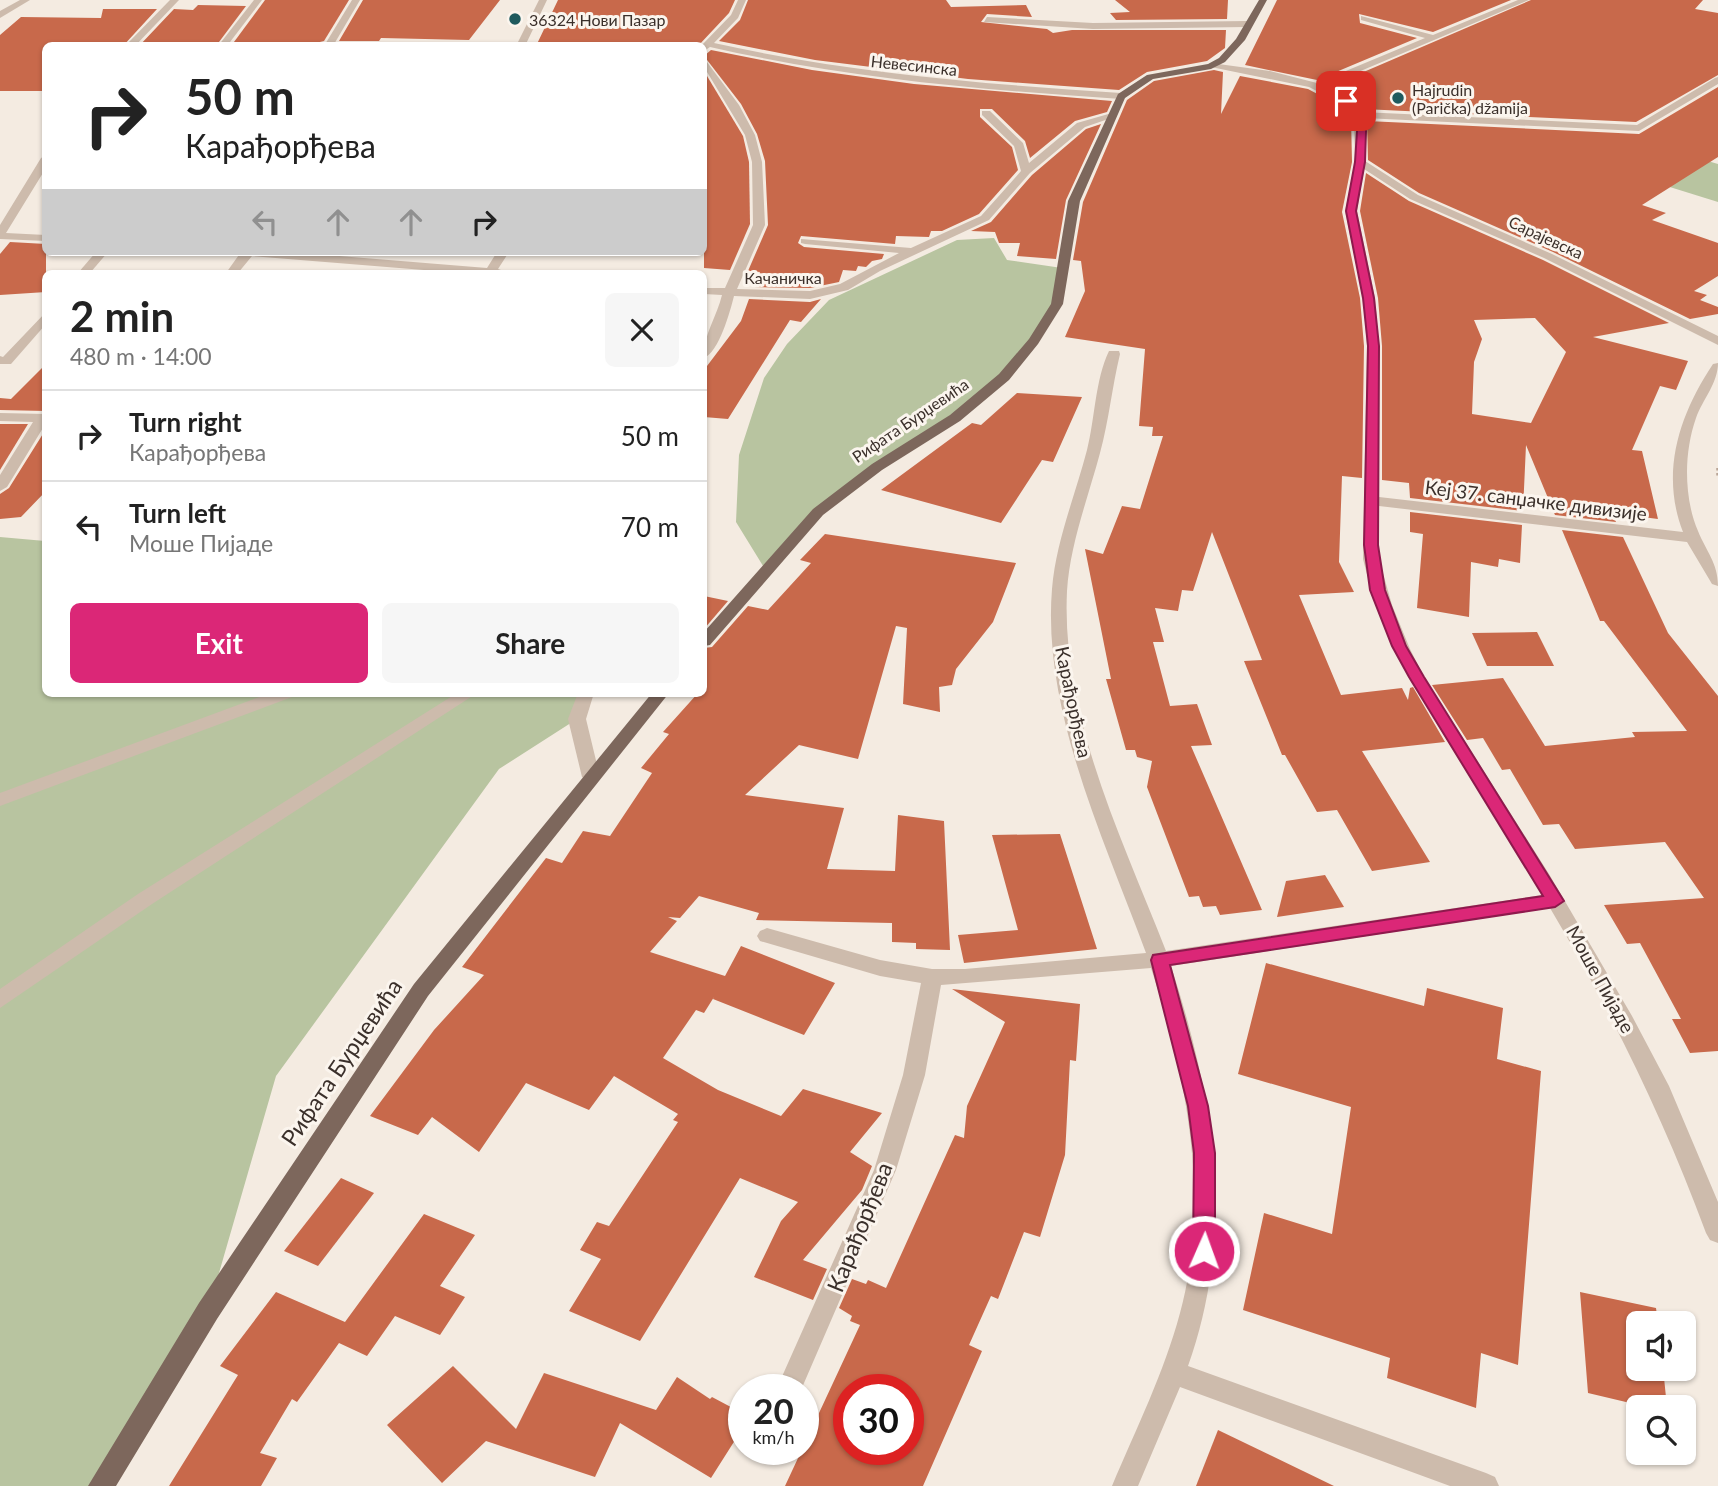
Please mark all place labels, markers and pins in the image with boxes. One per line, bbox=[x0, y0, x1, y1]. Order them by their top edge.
place label: 36324 Нови Пазар bbox=[529, 10, 665, 29]
marker: 36324 Нови Пазар bbox=[507, 11, 523, 27]
pin bbox=[1316, 71, 1376, 131]
place label: Hajrudin (Parička) džamija bbox=[1412, 80, 1528, 117]
marker: Hajrudin (Parička) džamija bbox=[1390, 90, 1406, 106]

